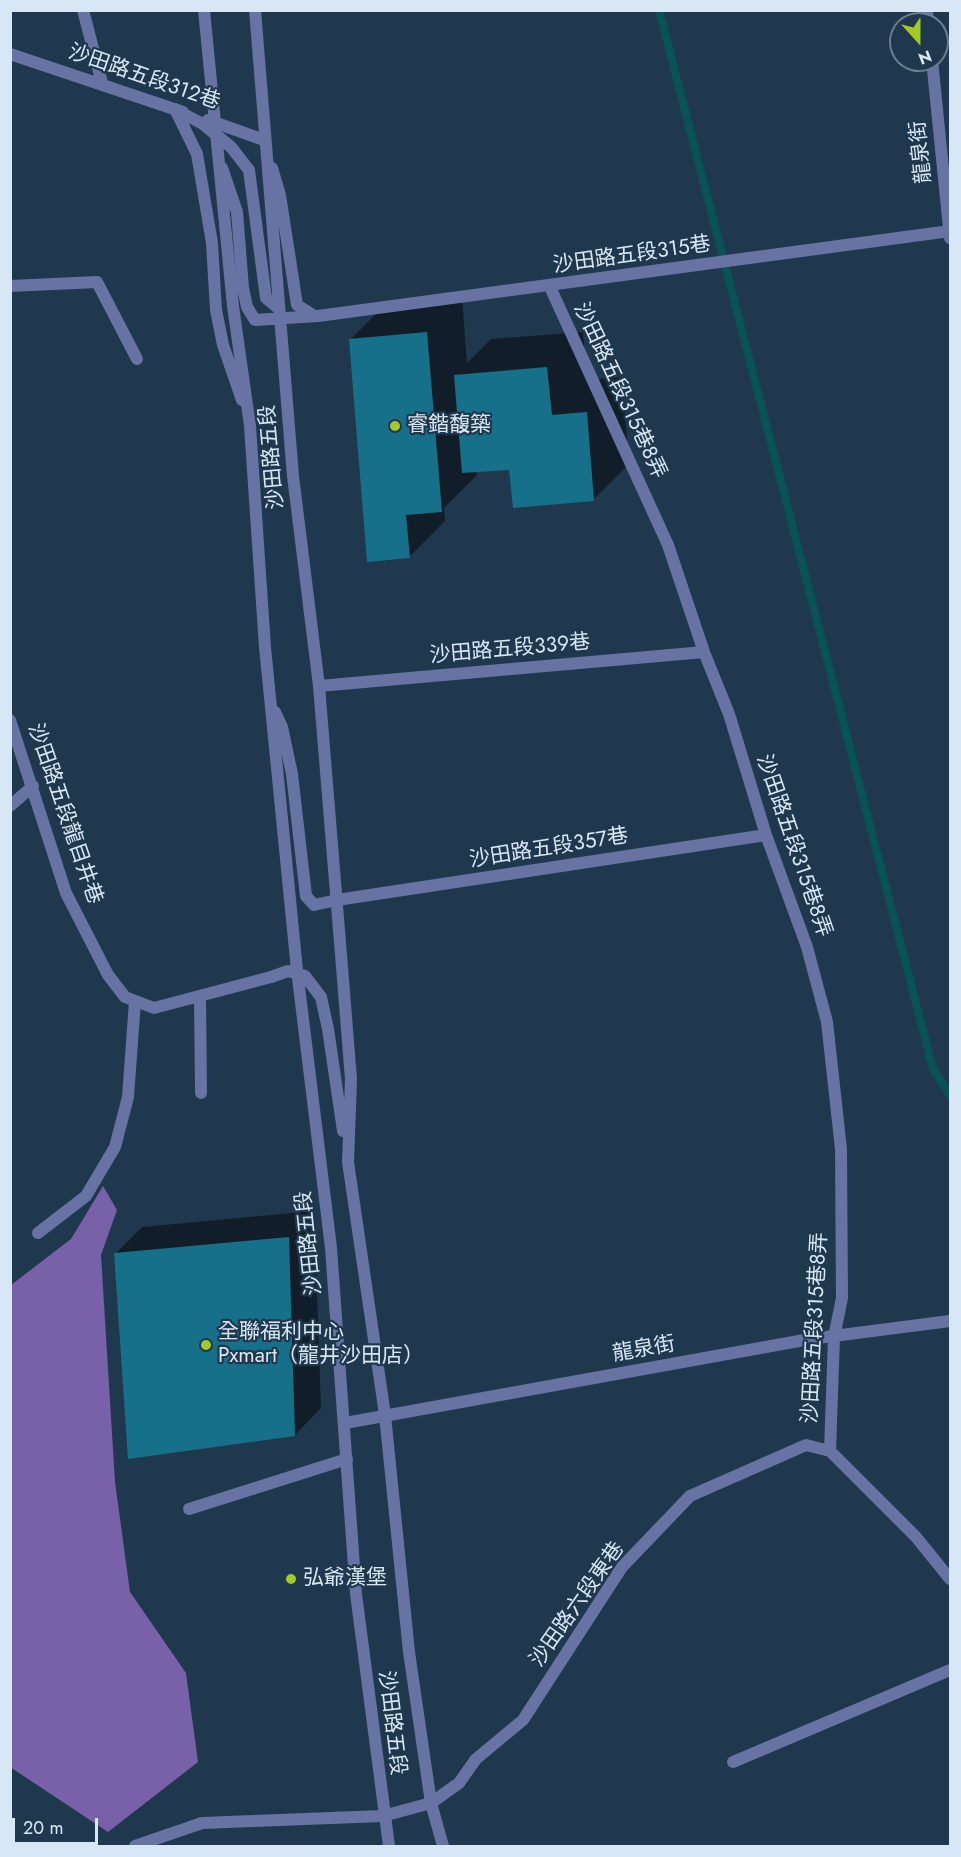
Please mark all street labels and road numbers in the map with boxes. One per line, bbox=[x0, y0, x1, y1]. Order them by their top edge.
street label: 沙田路五段312巷 bbox=[65, 40, 223, 116]
street label: 龍泉街 bbox=[906, 119, 938, 185]
street label: 沙田路五段315巷 bbox=[552, 232, 712, 280]
street label: 沙田路五段315巷8弄 bbox=[567, 299, 671, 483]
street label: 沙田路五段 bbox=[256, 404, 290, 510]
street label: 沙田路五段339巷 bbox=[429, 630, 591, 670]
street label: 沙田路五段龍目井巷 bbox=[21, 721, 107, 907]
street label: 沙田路五段315巷8弄 bbox=[750, 751, 836, 941]
street label: 沙田路五段357巷 bbox=[468, 824, 630, 874]
street label: 沙田路五段 bbox=[292, 1189, 328, 1297]
street label: 沙田路五段315巷8弄 bbox=[798, 1232, 834, 1424]
street label: 龍泉街 bbox=[611, 1332, 677, 1368]
street label: 沙田路六段東巷 bbox=[526, 1538, 630, 1672]
street label: 沙田路五段 bbox=[372, 1669, 410, 1777]

